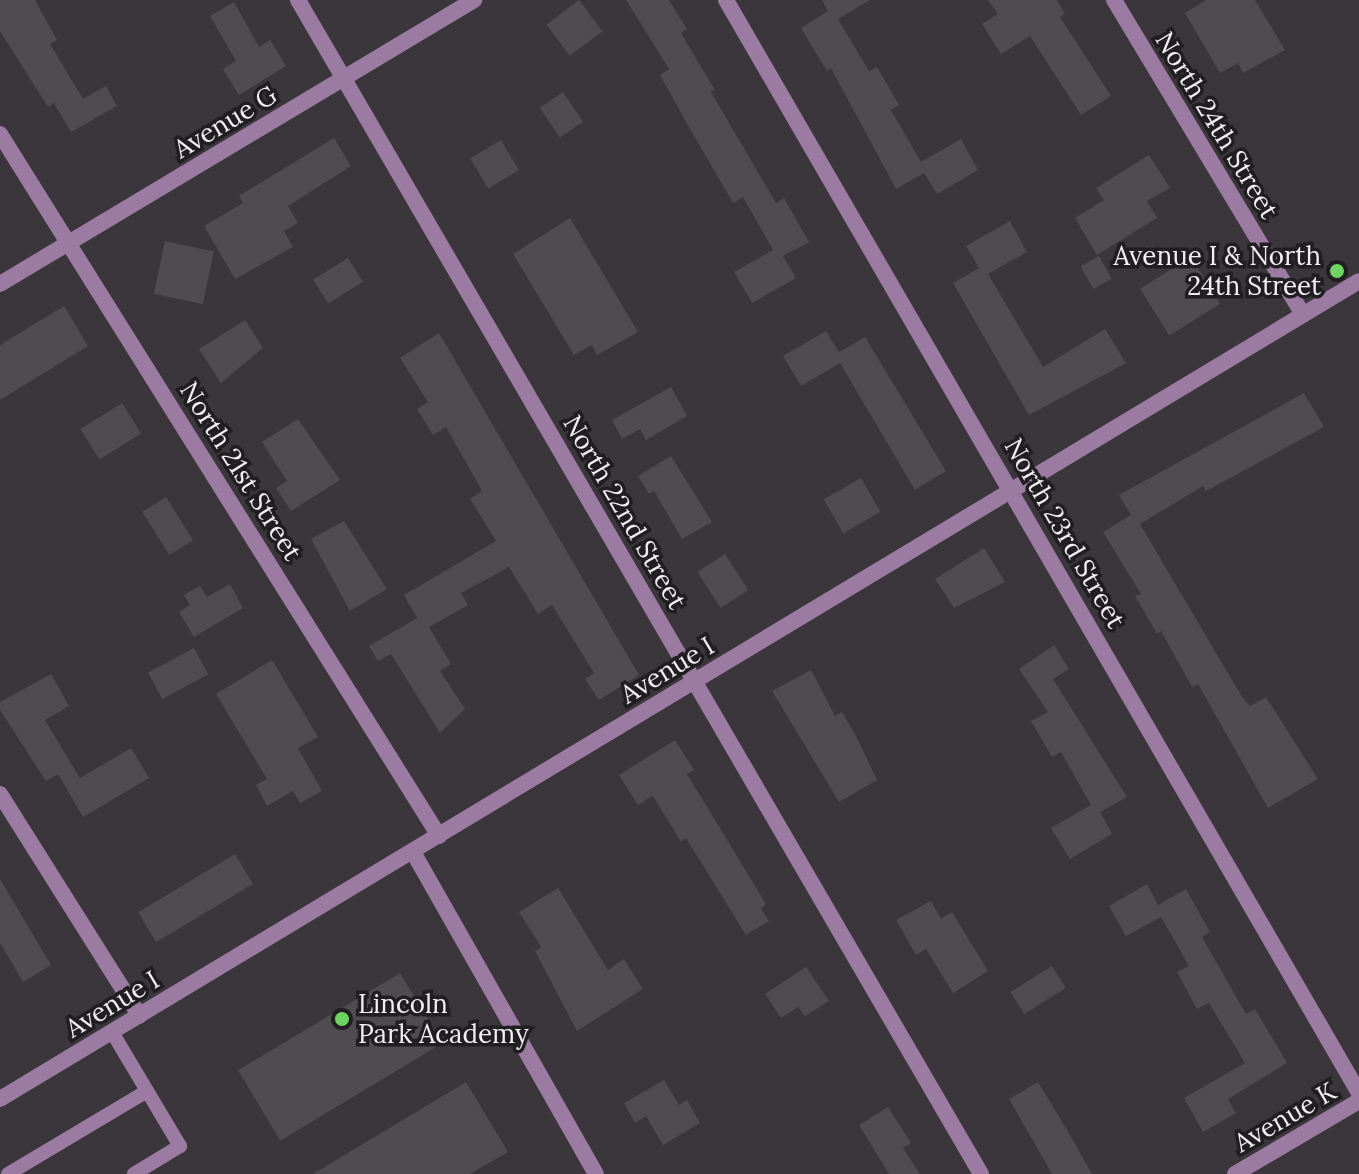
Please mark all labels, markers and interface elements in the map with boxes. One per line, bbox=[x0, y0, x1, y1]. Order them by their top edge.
street label: North 24th Street bbox=[1149, 26, 1285, 224]
street label: Avenue G bbox=[168, 79, 282, 165]
place label: Avenue I & North 24th Street bbox=[1114, 240, 1321, 302]
marker: Avenue I & North 24th Street bbox=[1328, 262, 1346, 280]
street label: North 21st Street bbox=[174, 376, 308, 566]
street label: North 22nd Street bbox=[557, 410, 693, 614]
street label: North 23rd Street bbox=[998, 433, 1132, 633]
street label: Avenue I bbox=[614, 630, 720, 710]
street label: Avenue I bbox=[59, 964, 165, 1044]
place label: Lincoln Park Academy bbox=[358, 988, 529, 1050]
marker: Lincoln Park Academy bbox=[333, 1010, 351, 1028]
street label: Avenue K bbox=[1228, 1075, 1342, 1159]

